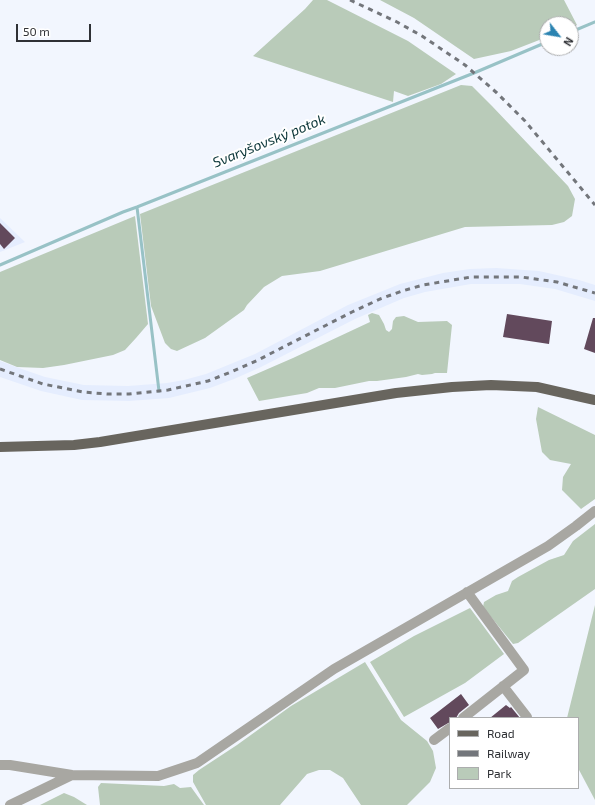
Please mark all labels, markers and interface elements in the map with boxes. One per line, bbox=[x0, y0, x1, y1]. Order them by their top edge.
scale bar bbox=[18, 16, 93, 42]
north arrow bbox=[539, 16, 579, 56]
text: 50 m bbox=[23, 24, 50, 38]
text: N bbox=[561, 35, 576, 49]
water label: Svaryšovský potok bbox=[210, 111, 328, 171]
legend bbox=[449, 717, 579, 789]
text: Road bbox=[487, 726, 515, 740]
text: Railway bbox=[487, 746, 530, 760]
text: Park bbox=[487, 766, 512, 780]

